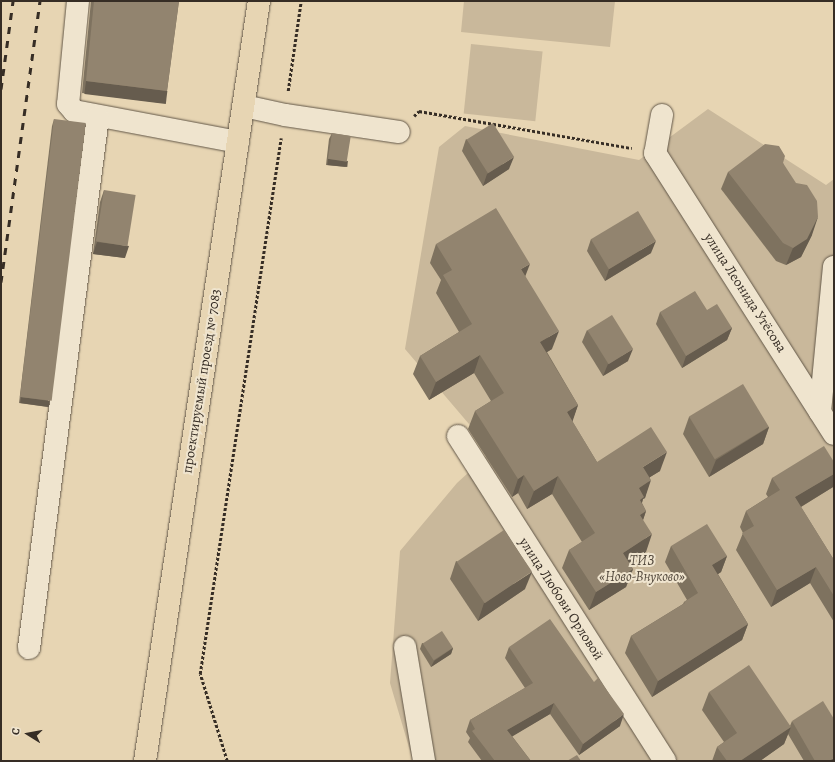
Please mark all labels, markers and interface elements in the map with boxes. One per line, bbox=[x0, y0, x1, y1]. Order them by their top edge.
street label: улица Леонида Утёсова bbox=[700, 230, 790, 356]
street label: проектируемый проезд № 7083 bbox=[179, 288, 225, 474]
street label: улица Любови Орловой bbox=[515, 535, 607, 663]
park label: ТИЗ «Ново-Внуково» bbox=[599, 553, 685, 586]
north arrow bbox=[8, 714, 48, 754]
text: С bbox=[8, 727, 24, 736]

